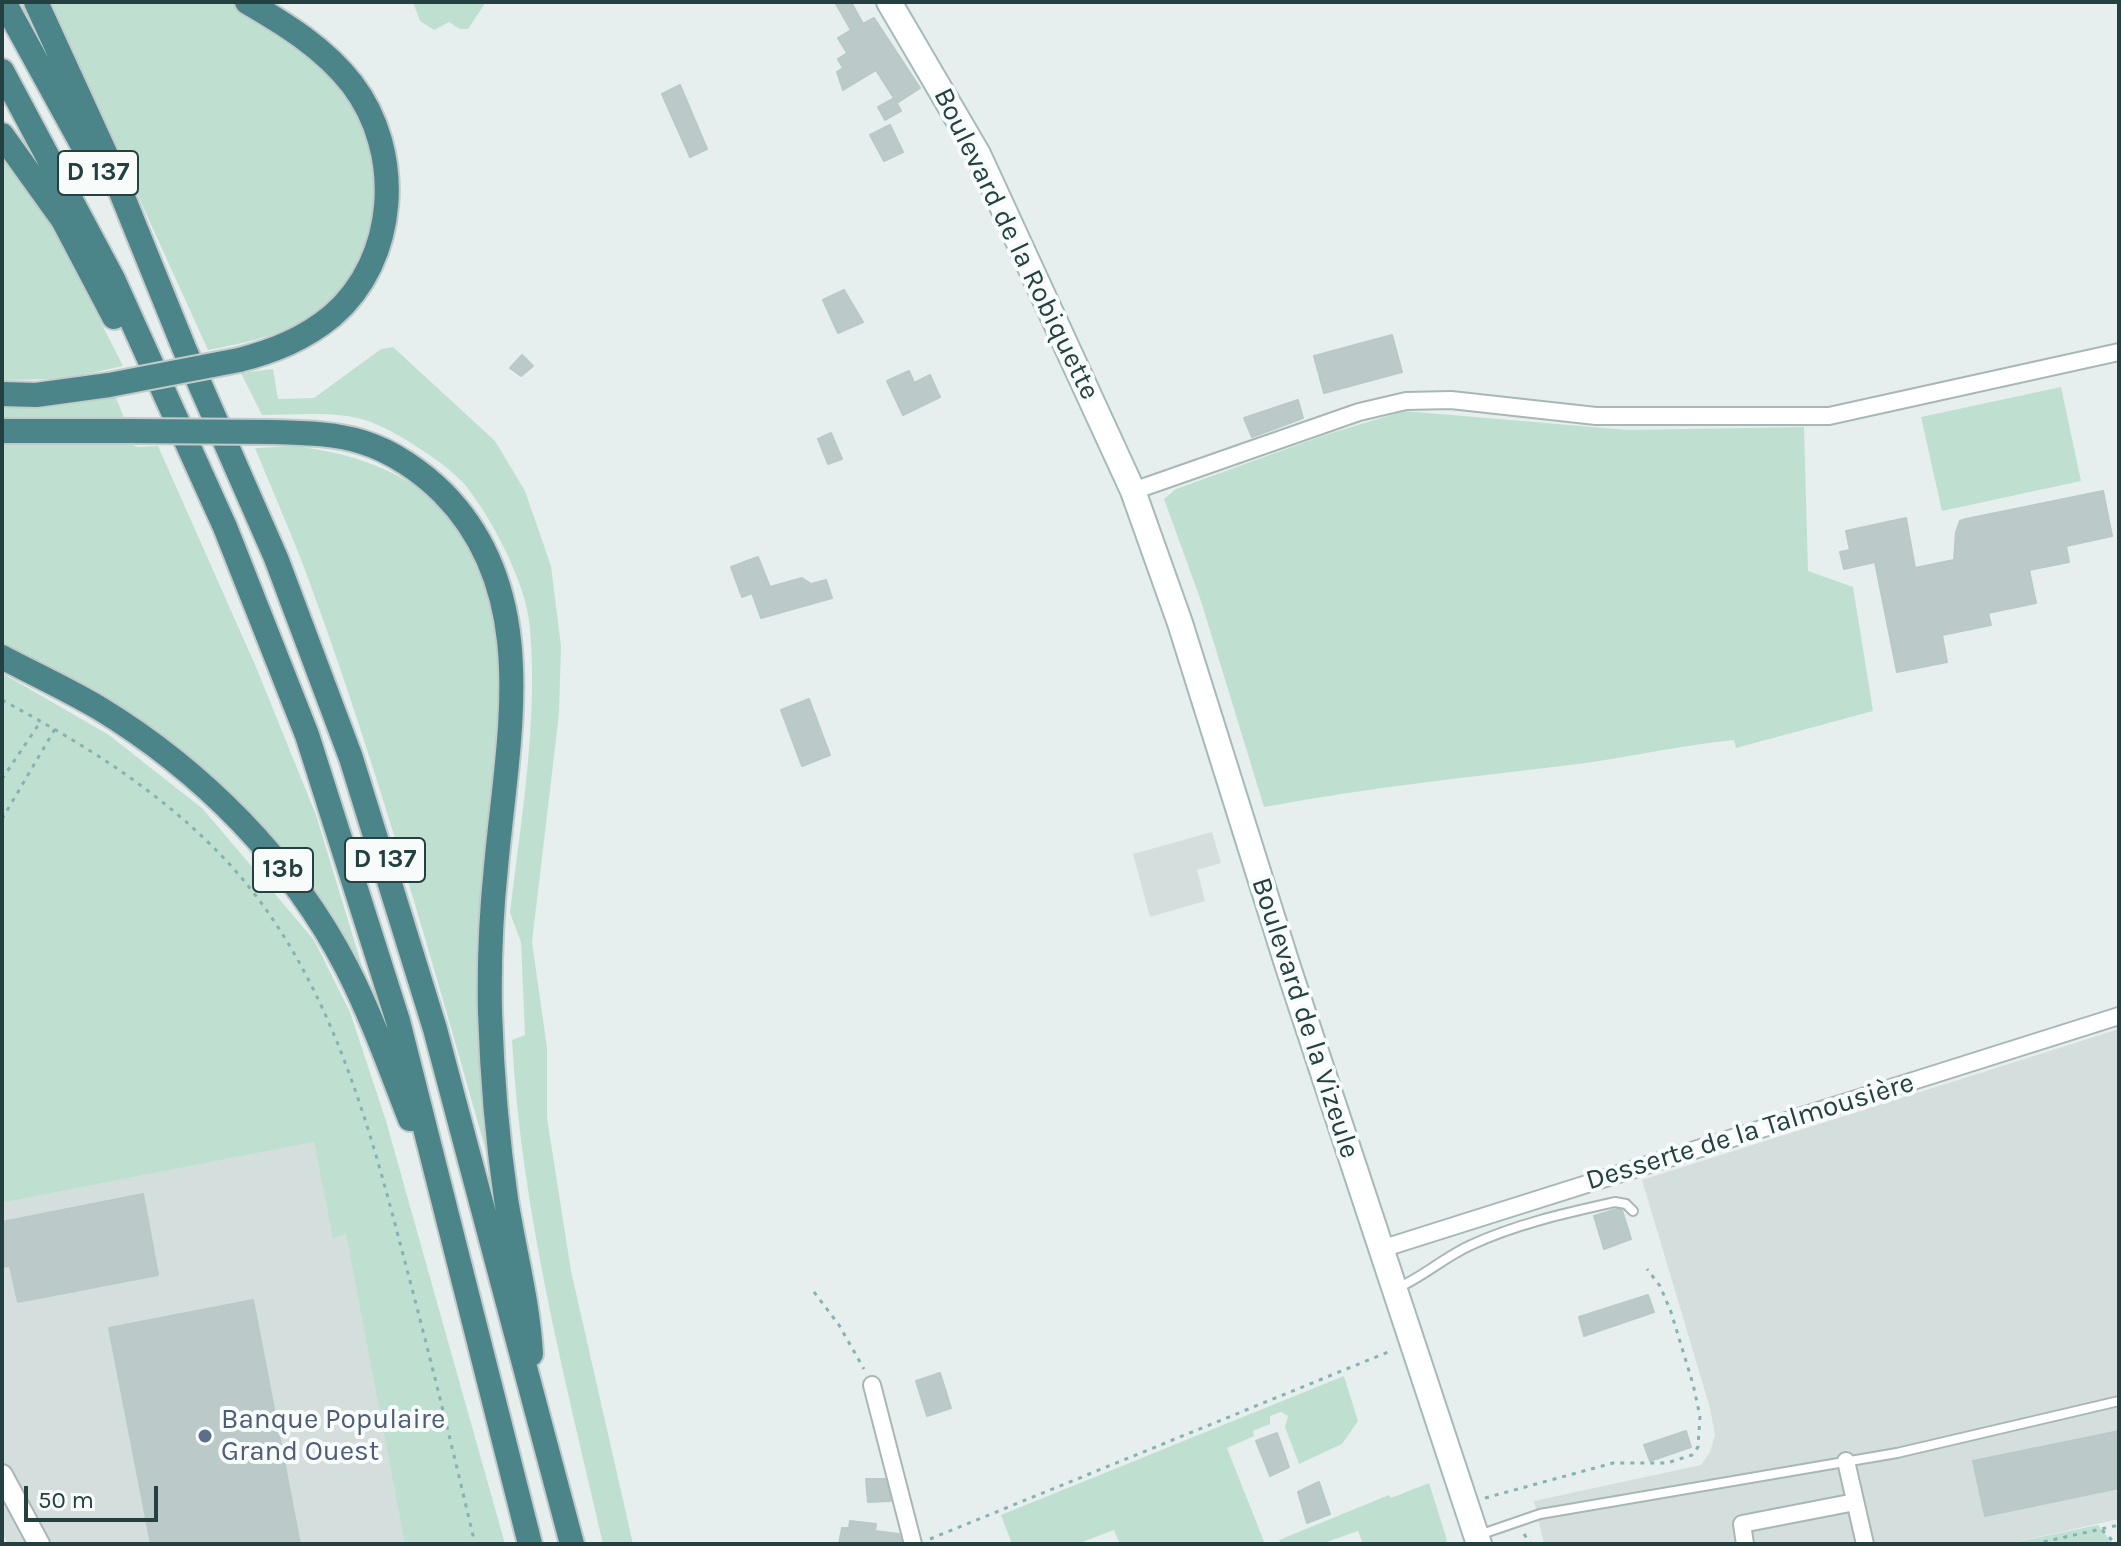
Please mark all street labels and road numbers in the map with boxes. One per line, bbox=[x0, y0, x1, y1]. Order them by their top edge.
street label: Boulevard de la Robiquette bbox=[926, 83, 1106, 405]
road number: D 137 bbox=[58, 151, 138, 195]
road number: D 137 bbox=[345, 838, 425, 882]
road number: 13b bbox=[253, 848, 313, 892]
street label: Boulevard de la Vizeule bbox=[1244, 873, 1366, 1163]
street label: Desserte de la Talmousière bbox=[1582, 1066, 1918, 1198]

